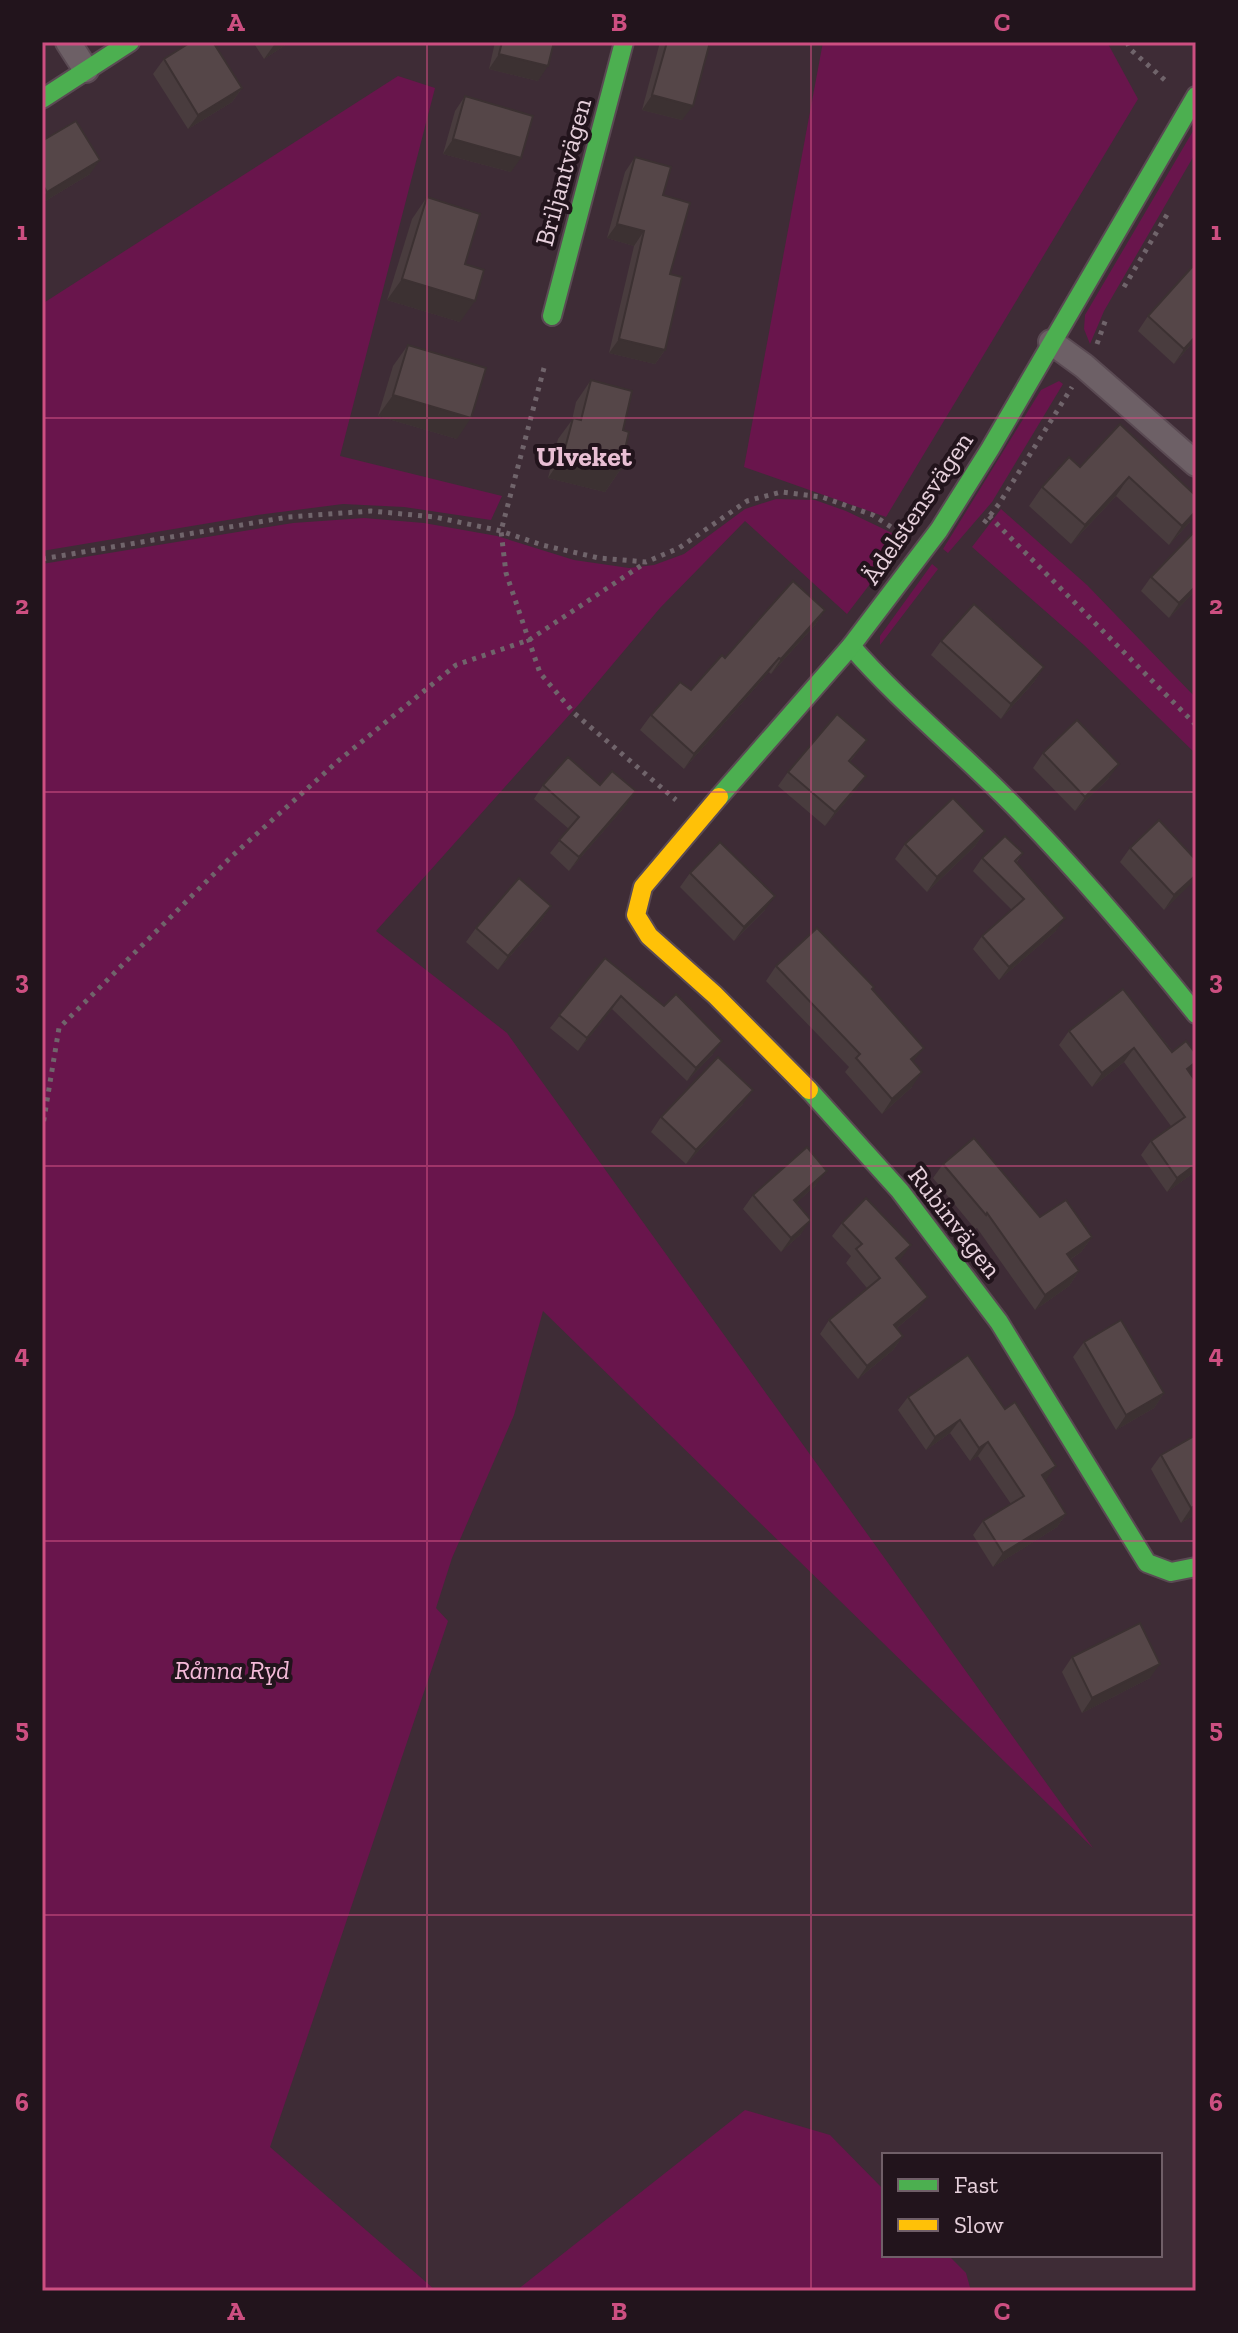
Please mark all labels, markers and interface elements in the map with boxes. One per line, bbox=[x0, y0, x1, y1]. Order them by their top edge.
text: A bbox=[227, 6, 245, 38]
text: B bbox=[611, 6, 627, 38]
text: C bbox=[994, 6, 1010, 38]
street label: Briljantvägen bbox=[528, 95, 598, 249]
text: 1 bbox=[17, 215, 28, 247]
text: 1 bbox=[1211, 215, 1222, 247]
street label: Ädelstensvägen bbox=[854, 426, 980, 590]
district label: Ulveket bbox=[536, 440, 633, 473]
text: 2 bbox=[15, 589, 29, 621]
text: 2 bbox=[1209, 589, 1223, 621]
text: 3 bbox=[15, 964, 29, 996]
text: 3 bbox=[1209, 964, 1223, 996]
street label: Rubinvägen bbox=[901, 1160, 1009, 1284]
text: 4 bbox=[15, 1338, 30, 1370]
text: 4 bbox=[1209, 1338, 1224, 1370]
park label: Rånna Ryd bbox=[174, 1654, 290, 1686]
text: 5 bbox=[15, 1712, 29, 1744]
text: 5 bbox=[1209, 1712, 1223, 1744]
text: 6 bbox=[15, 2086, 29, 2118]
text: 6 bbox=[1209, 2086, 1223, 2118]
legend bbox=[882, 2153, 1162, 2257]
text: Fast bbox=[954, 2170, 998, 2199]
text: Slow bbox=[954, 2210, 1004, 2239]
text: A bbox=[227, 2295, 245, 2327]
text: B bbox=[611, 2295, 627, 2327]
text: C bbox=[994, 2295, 1010, 2327]

